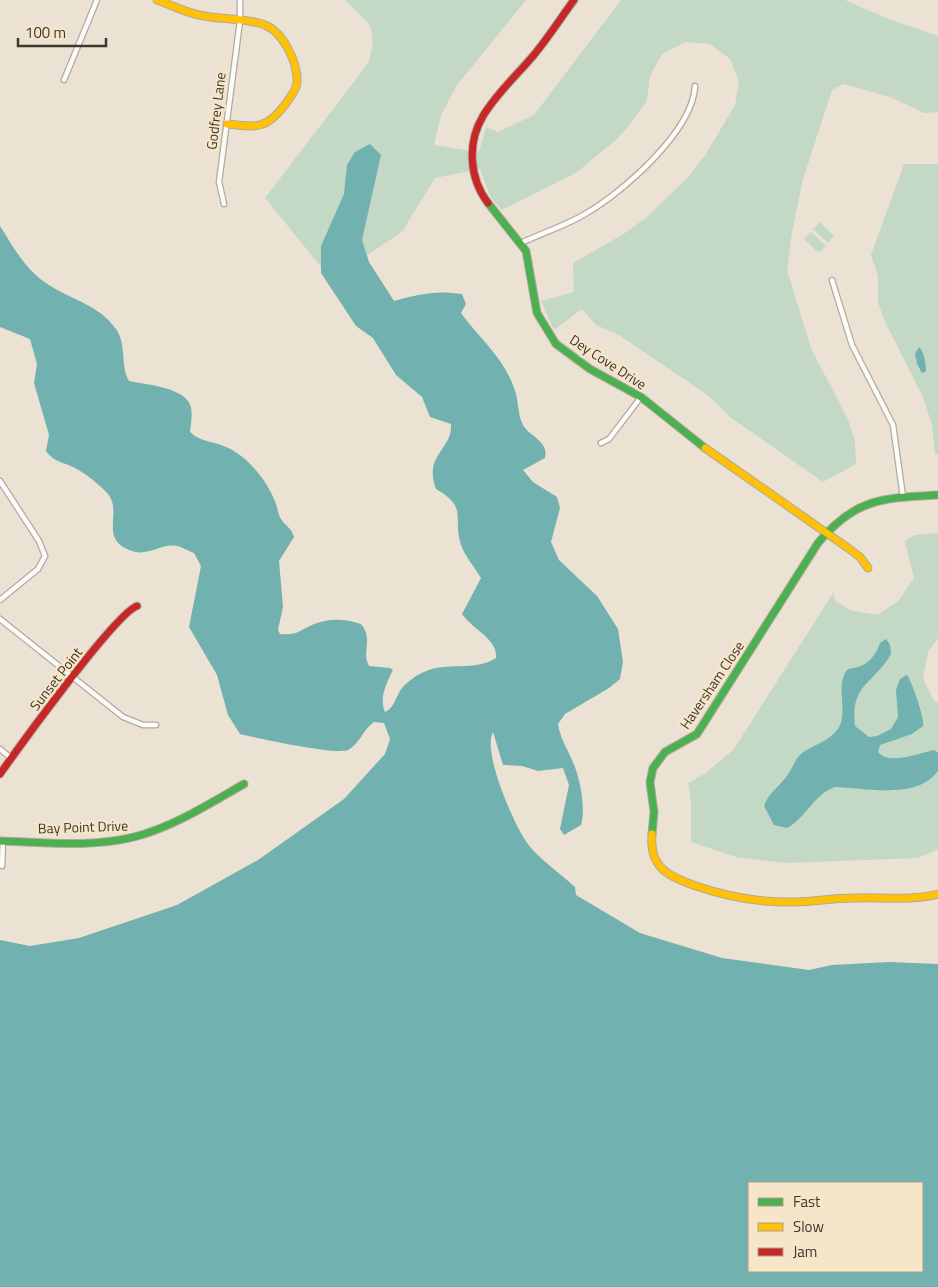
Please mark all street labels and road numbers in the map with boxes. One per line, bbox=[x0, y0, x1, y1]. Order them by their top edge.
street label: Godfrey Lane bbox=[200, 71, 231, 151]
street label: Dey Cove Drive bbox=[566, 329, 651, 394]
street label: Haversham Close bbox=[674, 636, 749, 733]
street label: Sunset Point bbox=[24, 643, 87, 715]
street label: Bay Point Drive bbox=[38, 814, 128, 839]

